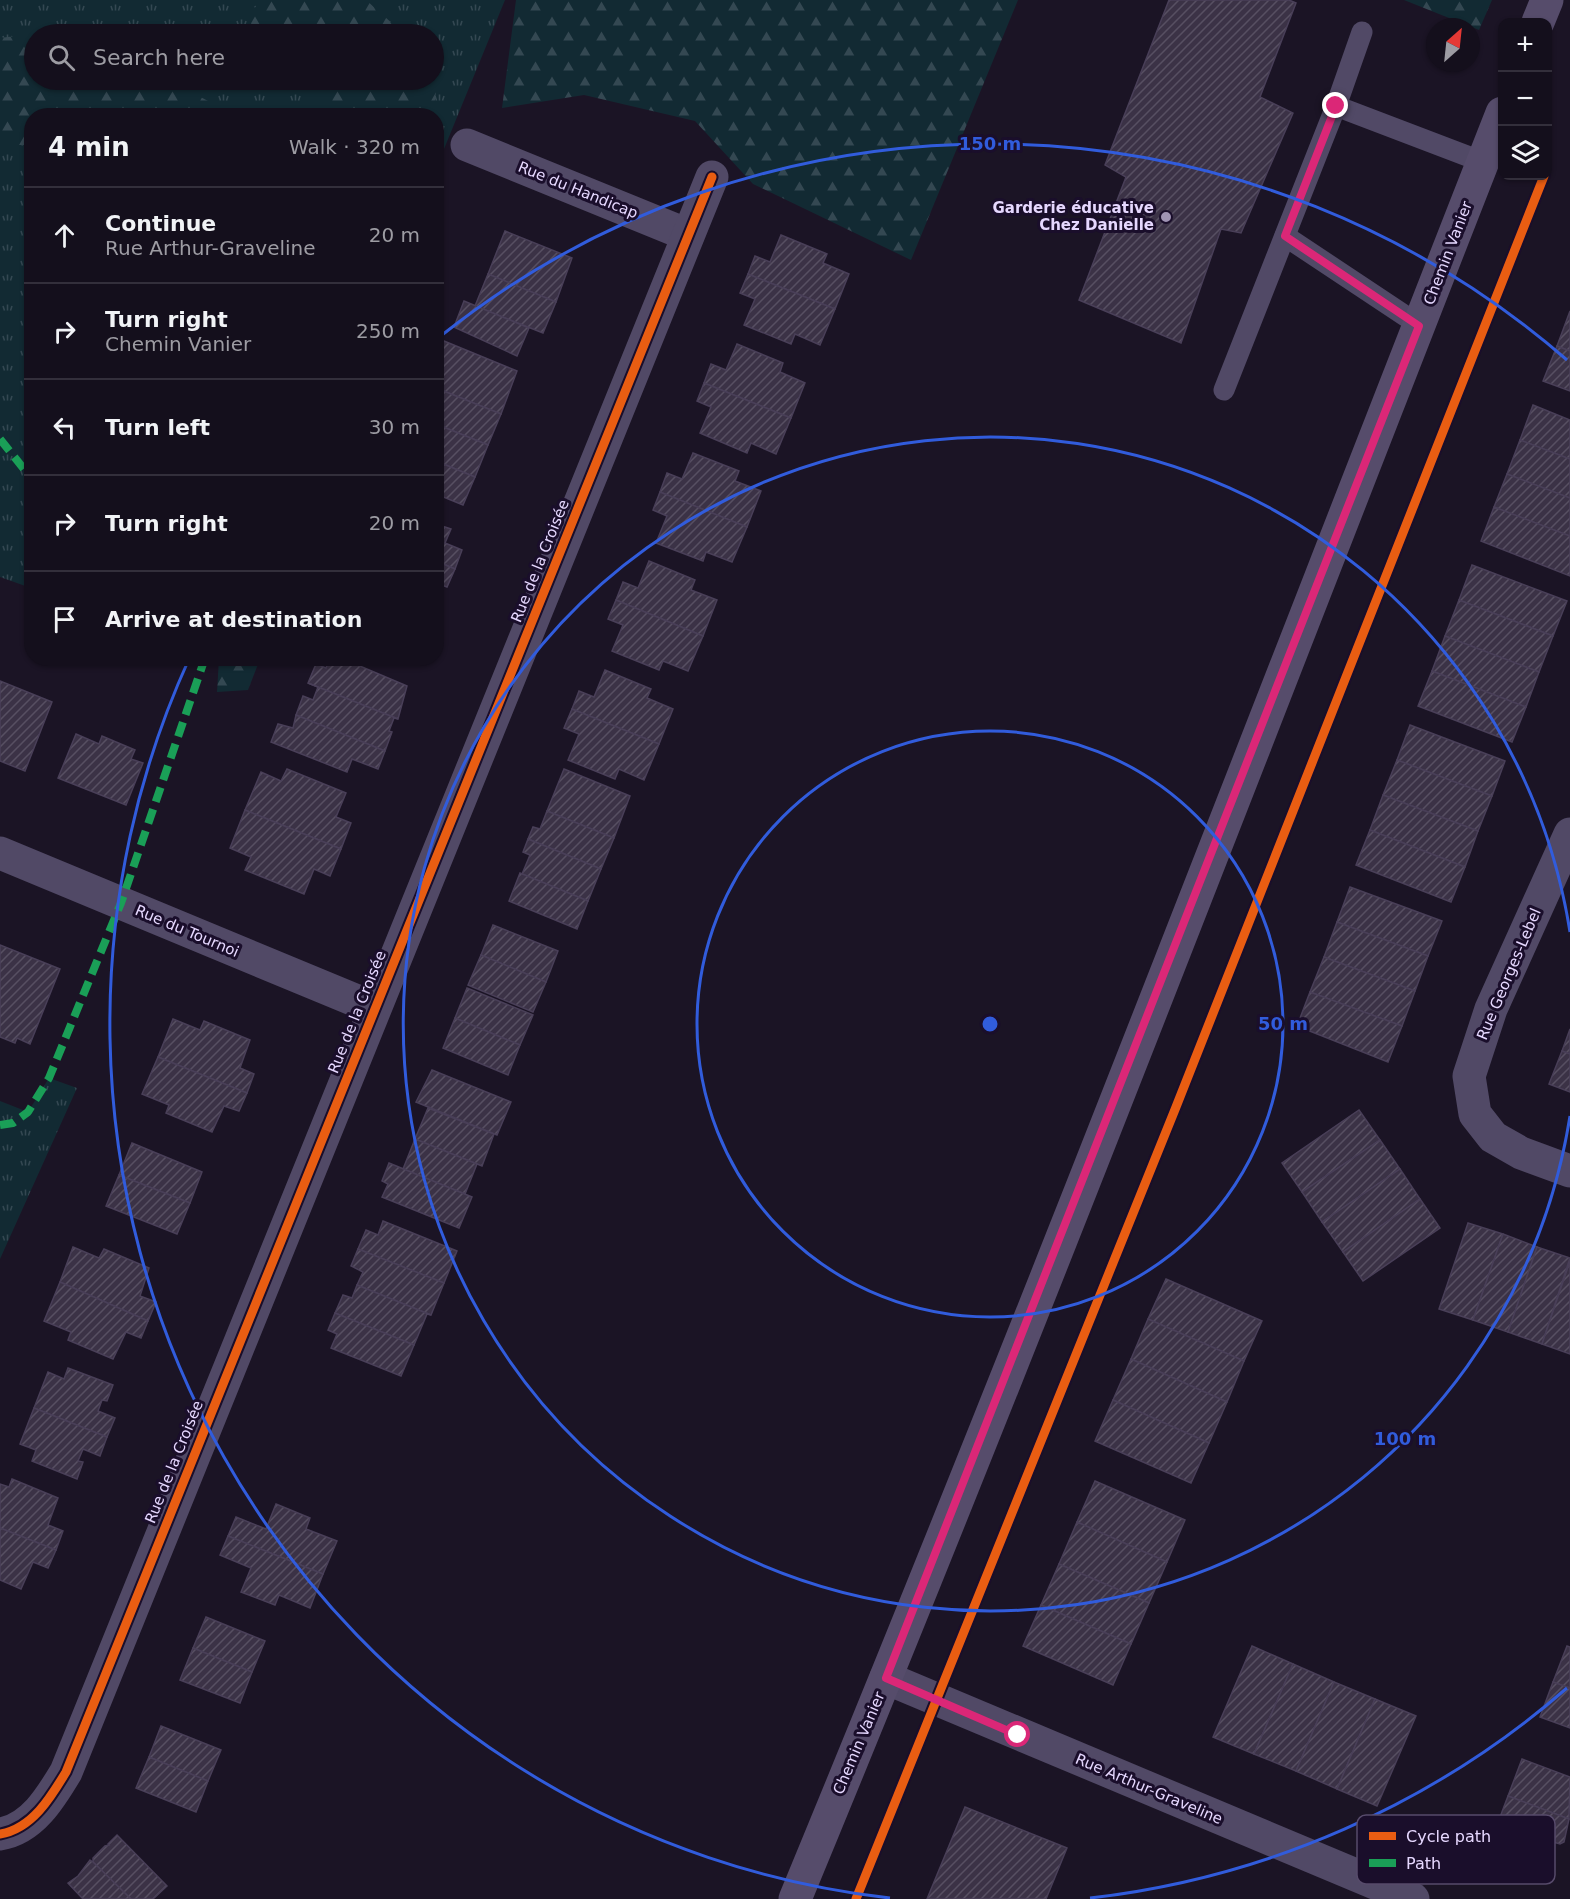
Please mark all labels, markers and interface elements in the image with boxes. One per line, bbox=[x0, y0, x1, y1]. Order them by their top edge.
north arrow bbox=[1426, 18, 1480, 72]
map controls bbox=[1498, 18, 1552, 180]
button: + bbox=[1498, 18, 1552, 72]
search box bbox=[24, 24, 444, 90]
icon: search bbox=[45, 41, 78, 74]
text: Search here bbox=[93, 45, 225, 70]
button: − bbox=[1498, 72, 1552, 126]
route end bbox=[1322, 92, 1348, 118]
button: layers bbox=[1498, 126, 1552, 180]
text: 4 min bbox=[48, 132, 130, 162]
text: 150 m bbox=[959, 133, 1021, 154]
text: Walk · 320 m bbox=[289, 135, 420, 159]
street label: Rue du Handicap bbox=[515, 158, 641, 222]
street label: Chemin Vanier bbox=[1420, 198, 1476, 307]
place label: Garderie éducative Chez Danielle bbox=[992, 199, 1154, 234]
marker: Garderie éducative Chez Danielle bbox=[1159, 210, 1173, 224]
text: Continue bbox=[105, 211, 216, 236]
icon: ahead bbox=[48, 219, 81, 252]
text: 20 m bbox=[369, 223, 420, 247]
text: Rue Arthur-Graveline bbox=[105, 236, 316, 260]
text: Turn right bbox=[105, 307, 228, 332]
icon: right bbox=[48, 315, 81, 348]
text: 250 m bbox=[356, 319, 420, 343]
text: Chemin Vanier bbox=[105, 332, 251, 356]
icon: left bbox=[48, 411, 81, 444]
text: Turn left bbox=[105, 415, 210, 440]
text: 30 m bbox=[369, 415, 420, 439]
street label: Rue de la Croisée bbox=[507, 497, 573, 625]
icon: right bbox=[48, 507, 81, 540]
text: Turn right bbox=[105, 511, 228, 536]
text: 20 m bbox=[369, 511, 420, 535]
icon: arrive bbox=[48, 603, 81, 636]
text: Arrive at destination bbox=[105, 607, 362, 632]
street label: Rue du Tournoi bbox=[132, 901, 242, 961]
street label: Rue Georges-Lebel bbox=[1473, 905, 1545, 1043]
street label: Rue de la Croisée bbox=[324, 948, 390, 1076]
text: 50 m bbox=[1258, 1013, 1308, 1034]
centre of rings bbox=[980, 1014, 1000, 1034]
street label: Rue de la Croisée bbox=[141, 1398, 207, 1526]
text: 100 m bbox=[1374, 1428, 1436, 1449]
street label: Chemin Vanier bbox=[829, 1688, 889, 1797]
route start bbox=[1004, 1721, 1030, 1747]
street label: Rue Arthur-Graveline bbox=[1073, 1750, 1225, 1828]
legend bbox=[1357, 1815, 1555, 1884]
text: Cycle path bbox=[1406, 1827, 1491, 1846]
text: Path bbox=[1406, 1854, 1441, 1873]

